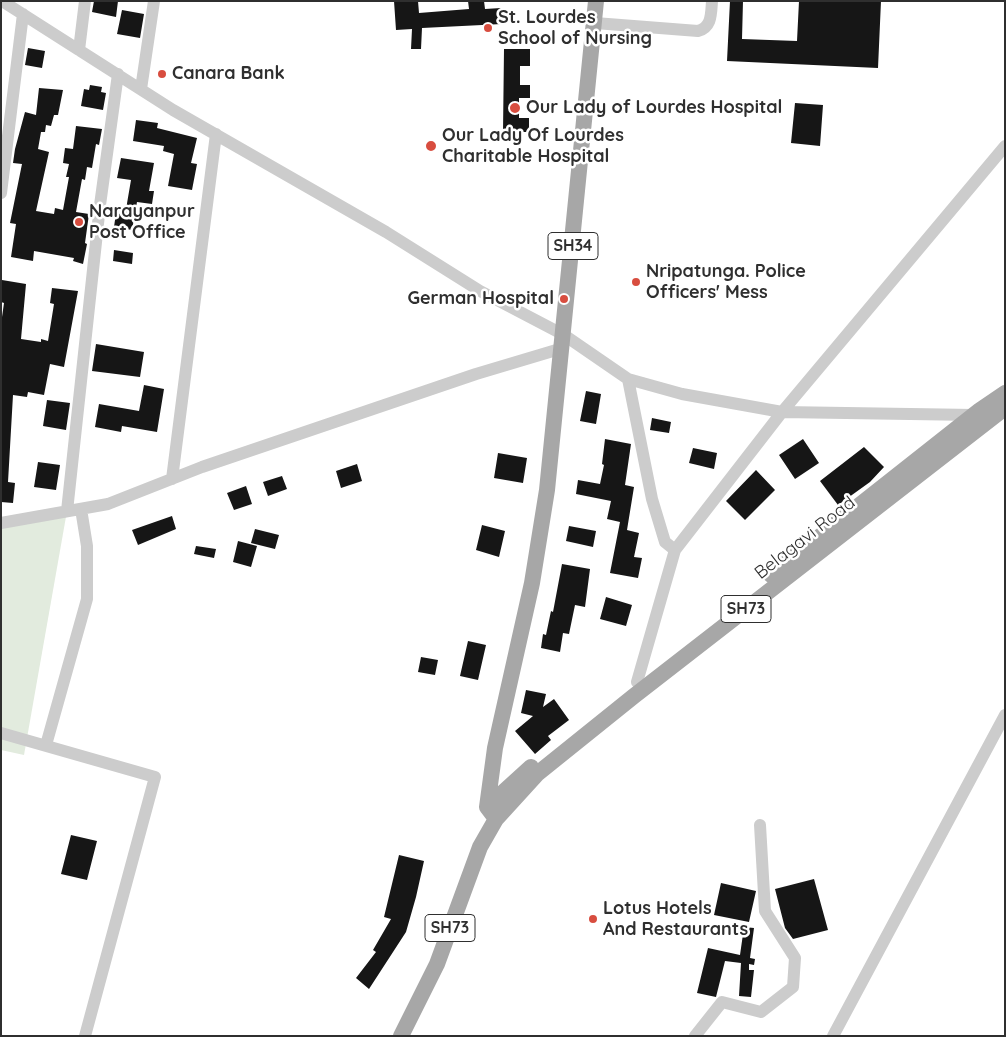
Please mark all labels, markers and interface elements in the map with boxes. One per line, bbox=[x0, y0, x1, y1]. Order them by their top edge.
place label: St. Lourdes School of Nursing bbox=[498, 7, 652, 50]
marker: St. Lourdes School of Nursing bbox=[482, 22, 494, 34]
place label: Canara Bank bbox=[172, 63, 285, 85]
marker: Canara Bank bbox=[156, 68, 168, 80]
place label: Our Lady of Lourdes Hospital bbox=[526, 97, 782, 119]
marker: Our Lady of Lourdes Hospital bbox=[508, 101, 522, 115]
place label: Our Lady Of Lourdes Charitable Hospital bbox=[442, 125, 624, 168]
marker: Our Lady Of Lourdes Charitable Hospital bbox=[424, 139, 438, 153]
place label: Narayanpur Post Office bbox=[89, 201, 195, 243]
marker: Narayanpur Post Office bbox=[73, 216, 85, 228]
road number: SH34 bbox=[548, 232, 598, 260]
place label: Nripatunga. Police Officers' Mess bbox=[646, 261, 806, 304]
marker: Nripatunga. Police Officers' Mess bbox=[630, 276, 642, 288]
place label: German Hospital bbox=[407, 288, 554, 310]
marker: German Hospital bbox=[558, 293, 570, 305]
street label: Belagavi Road bbox=[750, 492, 860, 584]
road number: SH73 bbox=[721, 596, 771, 622]
place label: Lotus Hotels And Restaurants bbox=[603, 898, 748, 941]
marker: Lotus Hotels And Restaurants bbox=[587, 913, 599, 925]
road number: SH73 bbox=[425, 914, 475, 941]

